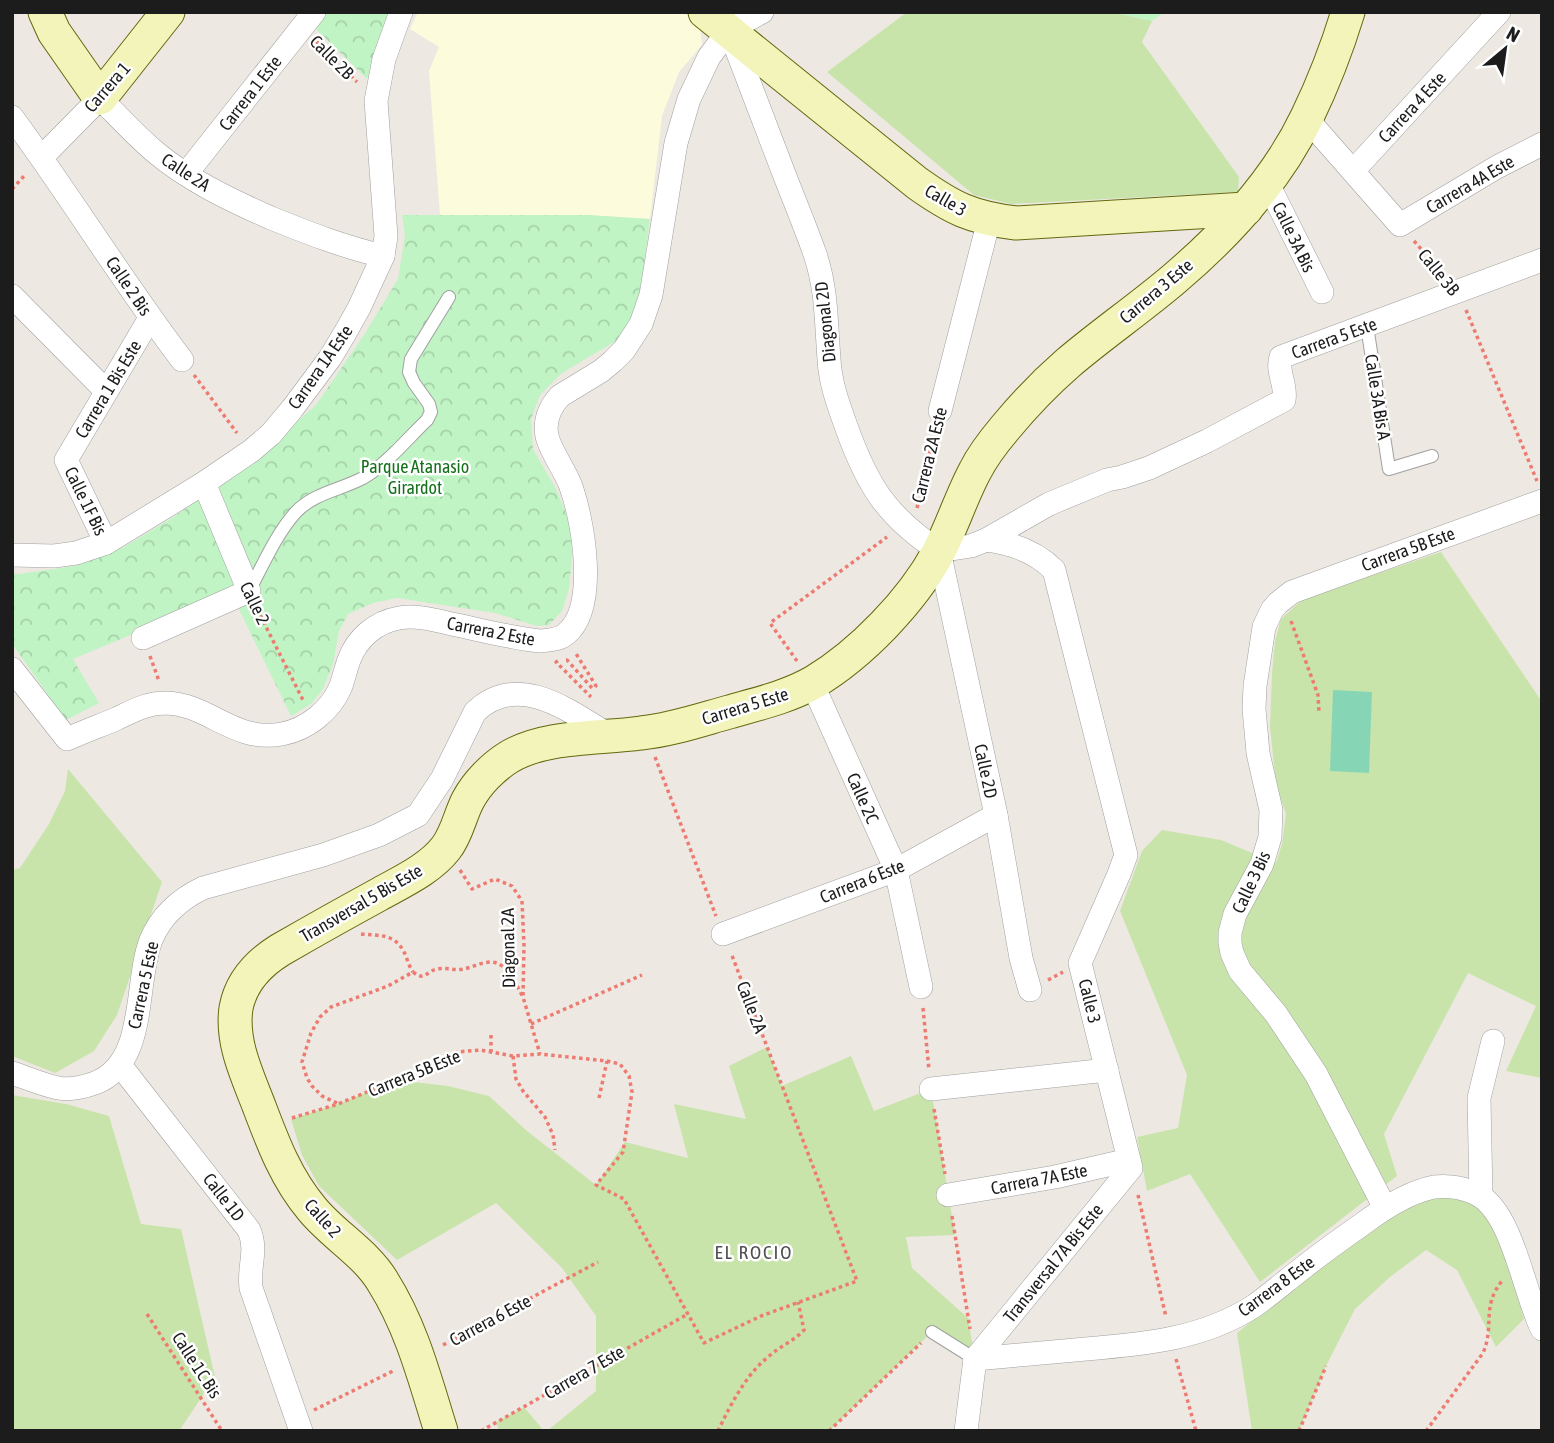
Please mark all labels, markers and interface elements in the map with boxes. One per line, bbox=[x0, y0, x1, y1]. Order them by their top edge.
north arrow bbox=[1470, 14, 1540, 84]
text: N bbox=[1503, 22, 1523, 46]
street label: Calle 2B bbox=[306, 31, 359, 84]
street label: Carrera 1 Este bbox=[214, 51, 286, 135]
street label: Carrera 1 bbox=[80, 58, 134, 116]
street label: Carrera 4 Este bbox=[1374, 67, 1450, 147]
street label: Calle 2A bbox=[158, 149, 214, 196]
street label: Carrera 4A Este bbox=[1422, 150, 1518, 218]
street label: Calle 3 bbox=[921, 180, 971, 220]
street label: Calle 3A Bis bbox=[1268, 199, 1320, 275]
street label: Calle 3B bbox=[1414, 245, 1464, 300]
street label: Calle 2 Bis bbox=[102, 253, 156, 319]
street label: Carrera 3 Este bbox=[1115, 254, 1197, 328]
street label: Diagonal 2D bbox=[810, 280, 840, 364]
street label: Carrera 5 Este bbox=[1289, 313, 1379, 363]
street label: Carrera 1A Este bbox=[283, 321, 357, 413]
street label: Carrera 1 Bis Este bbox=[70, 336, 146, 442]
street label: Calle 3A Bis A bbox=[1361, 353, 1395, 442]
street label: Carrera 2A Este bbox=[907, 405, 951, 505]
park label: Parque Atanasio Girardot bbox=[361, 456, 469, 498]
street label: Calle 1F Bis bbox=[60, 463, 112, 539]
street label: Carrera 5B Este bbox=[1358, 522, 1458, 576]
street label: Calle 2 bbox=[236, 578, 274, 628]
street label: Carrera 2 Este bbox=[445, 612, 537, 650]
street label: Carrera 5 Este bbox=[699, 683, 791, 729]
street label: Calle 2D bbox=[970, 742, 1002, 800]
street label: Calle 2C bbox=[843, 770, 883, 826]
street label: Calle 3 Bis bbox=[1227, 847, 1275, 917]
street label: Carrera 6 Este bbox=[817, 855, 907, 907]
street label: Transversal 5 Bis Este bbox=[296, 860, 426, 946]
street label: Diagonal 2A bbox=[497, 908, 519, 988]
street label: Carrera 5 Este bbox=[123, 939, 163, 1031]
street label: Calle 3 bbox=[1074, 977, 1106, 1025]
street label: Calle 2A bbox=[733, 978, 771, 1036]
street label: Carrera 5B Este bbox=[365, 1045, 463, 1101]
street label: Carrera 7A Este bbox=[989, 1159, 1089, 1199]
street label: Calle 1D bbox=[199, 1169, 249, 1225]
street label: Calle 2 bbox=[300, 1194, 346, 1242]
street label: Transversal 7A Bis Este bbox=[999, 1200, 1107, 1326]
district label: EL ROCIO bbox=[715, 1241, 793, 1263]
street label: Carrera 8 Este bbox=[1234, 1251, 1318, 1321]
street label: Carrera 6 Este bbox=[446, 1290, 534, 1350]
street label: Calle 1C Bis bbox=[168, 1328, 226, 1402]
street label: Carrera 7 Este bbox=[540, 1341, 628, 1403]

